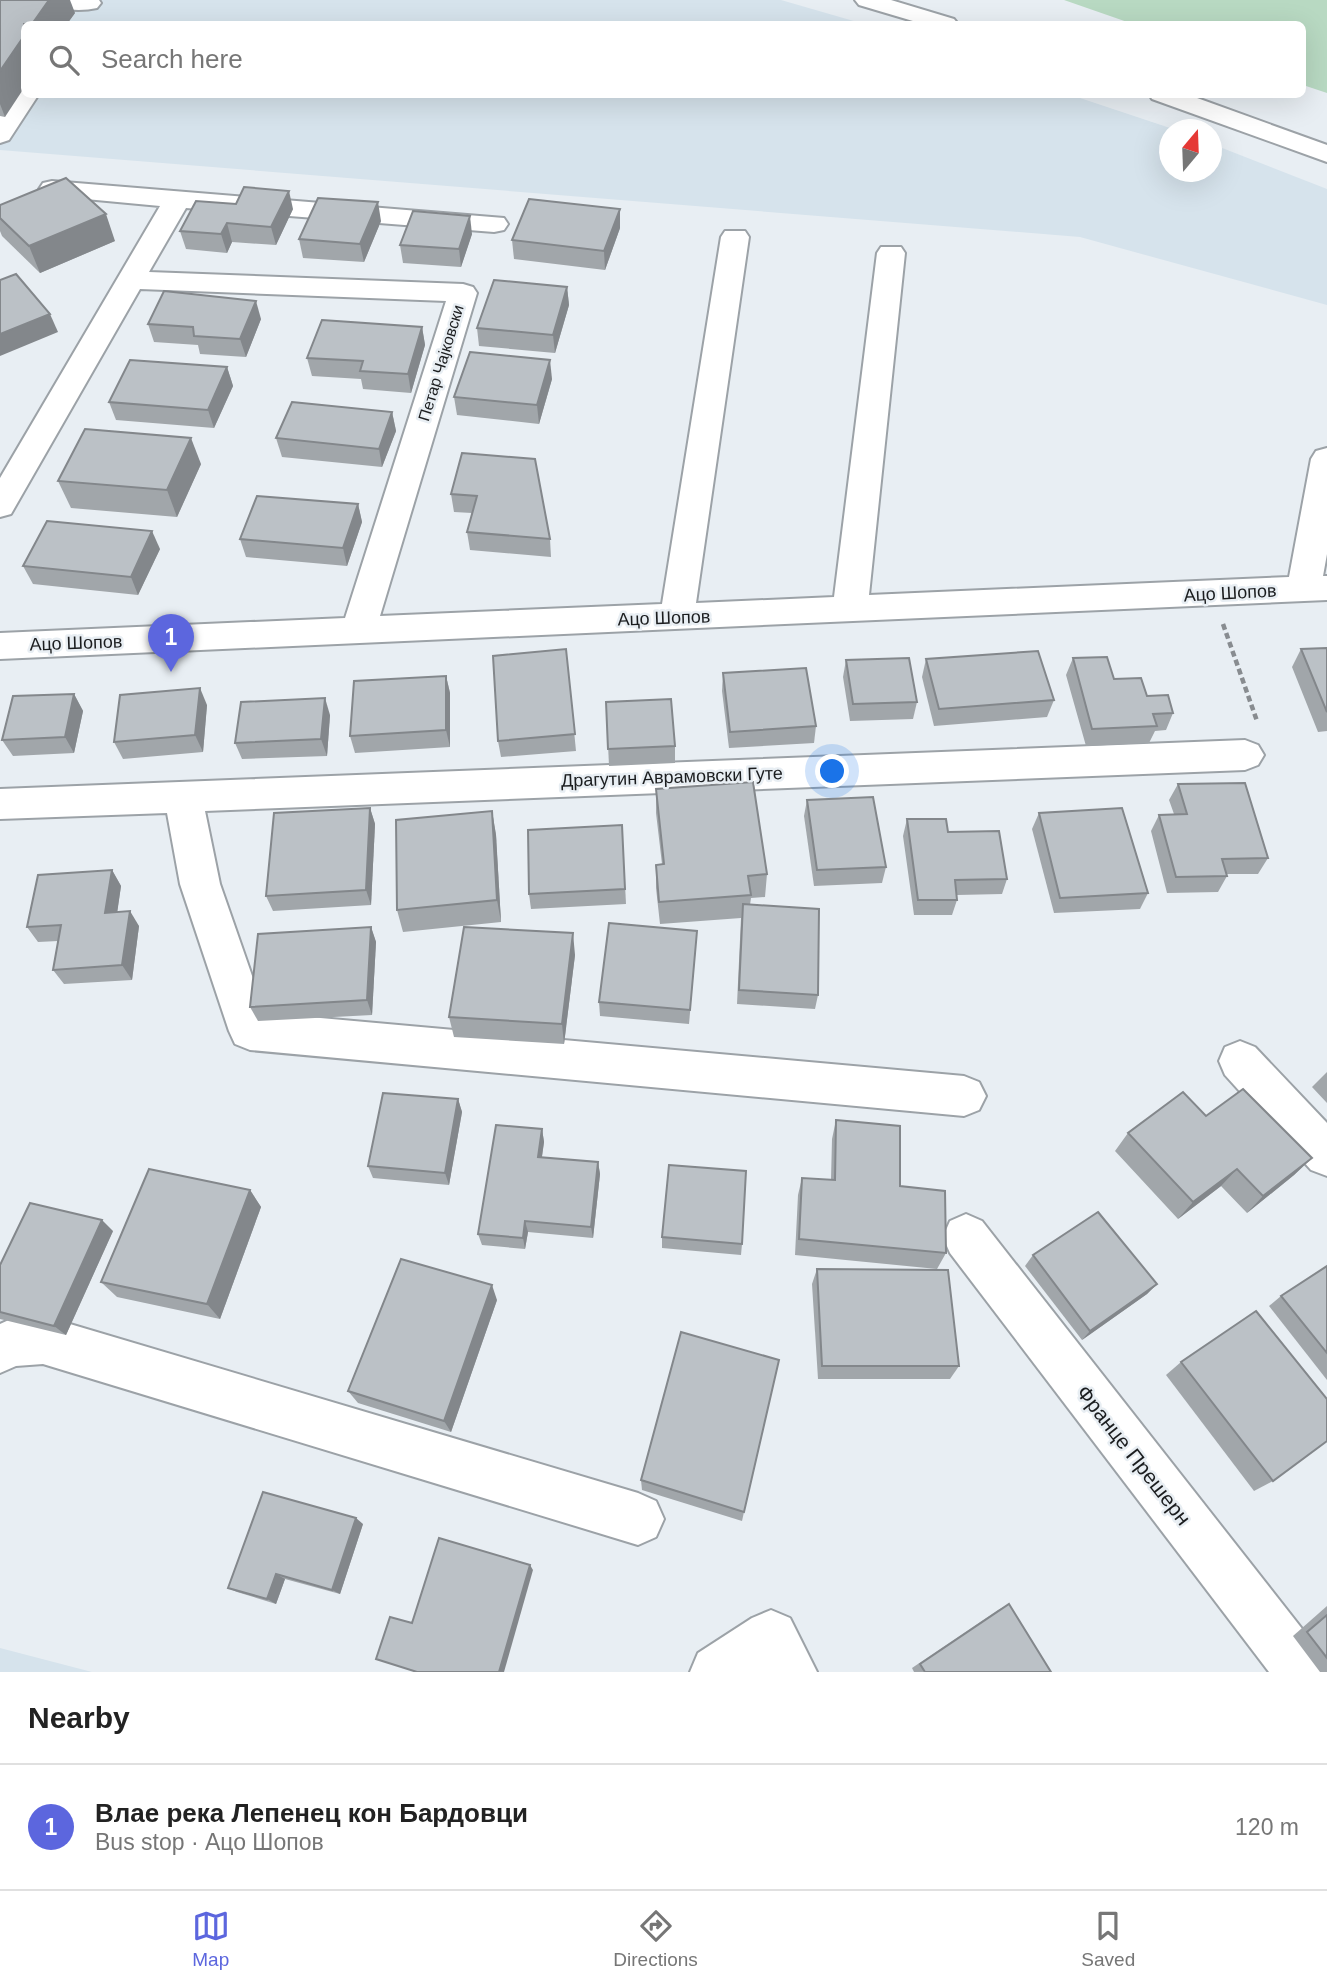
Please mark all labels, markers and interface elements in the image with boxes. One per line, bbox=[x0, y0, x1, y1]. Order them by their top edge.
search box bbox=[21, 21, 1306, 98]
icon: search bbox=[45, 41, 83, 79]
text: Search here bbox=[101, 44, 243, 74]
north arrow bbox=[1159, 119, 1222, 182]
street label: Петар Чајковски bbox=[415, 303, 467, 423]
street label: Ацо Шопов bbox=[1183, 581, 1277, 605]
street label: Ацо Шопов bbox=[617, 606, 711, 630]
pin: 1 bbox=[148, 614, 194, 672]
street label: Ацо Шопов bbox=[29, 631, 123, 655]
your location bbox=[815, 754, 849, 788]
street label: Драгутин Аврамовски Гуте bbox=[561, 763, 783, 791]
street label: Франце Прешерн bbox=[1072, 1381, 1196, 1529]
text: Nearby bbox=[28, 1701, 130, 1734]
text: Влае река Лепенец кон Бардовци bbox=[95, 1798, 528, 1828]
text: 1 bbox=[45, 1814, 57, 1840]
text: 120 m bbox=[1235, 1814, 1299, 1840]
text: Bus stop · Ацо Шопов bbox=[95, 1829, 324, 1855]
tab: Map bbox=[192, 1907, 230, 1971]
tab: Directions bbox=[613, 1907, 698, 1971]
tab: Saved bbox=[1081, 1907, 1135, 1971]

